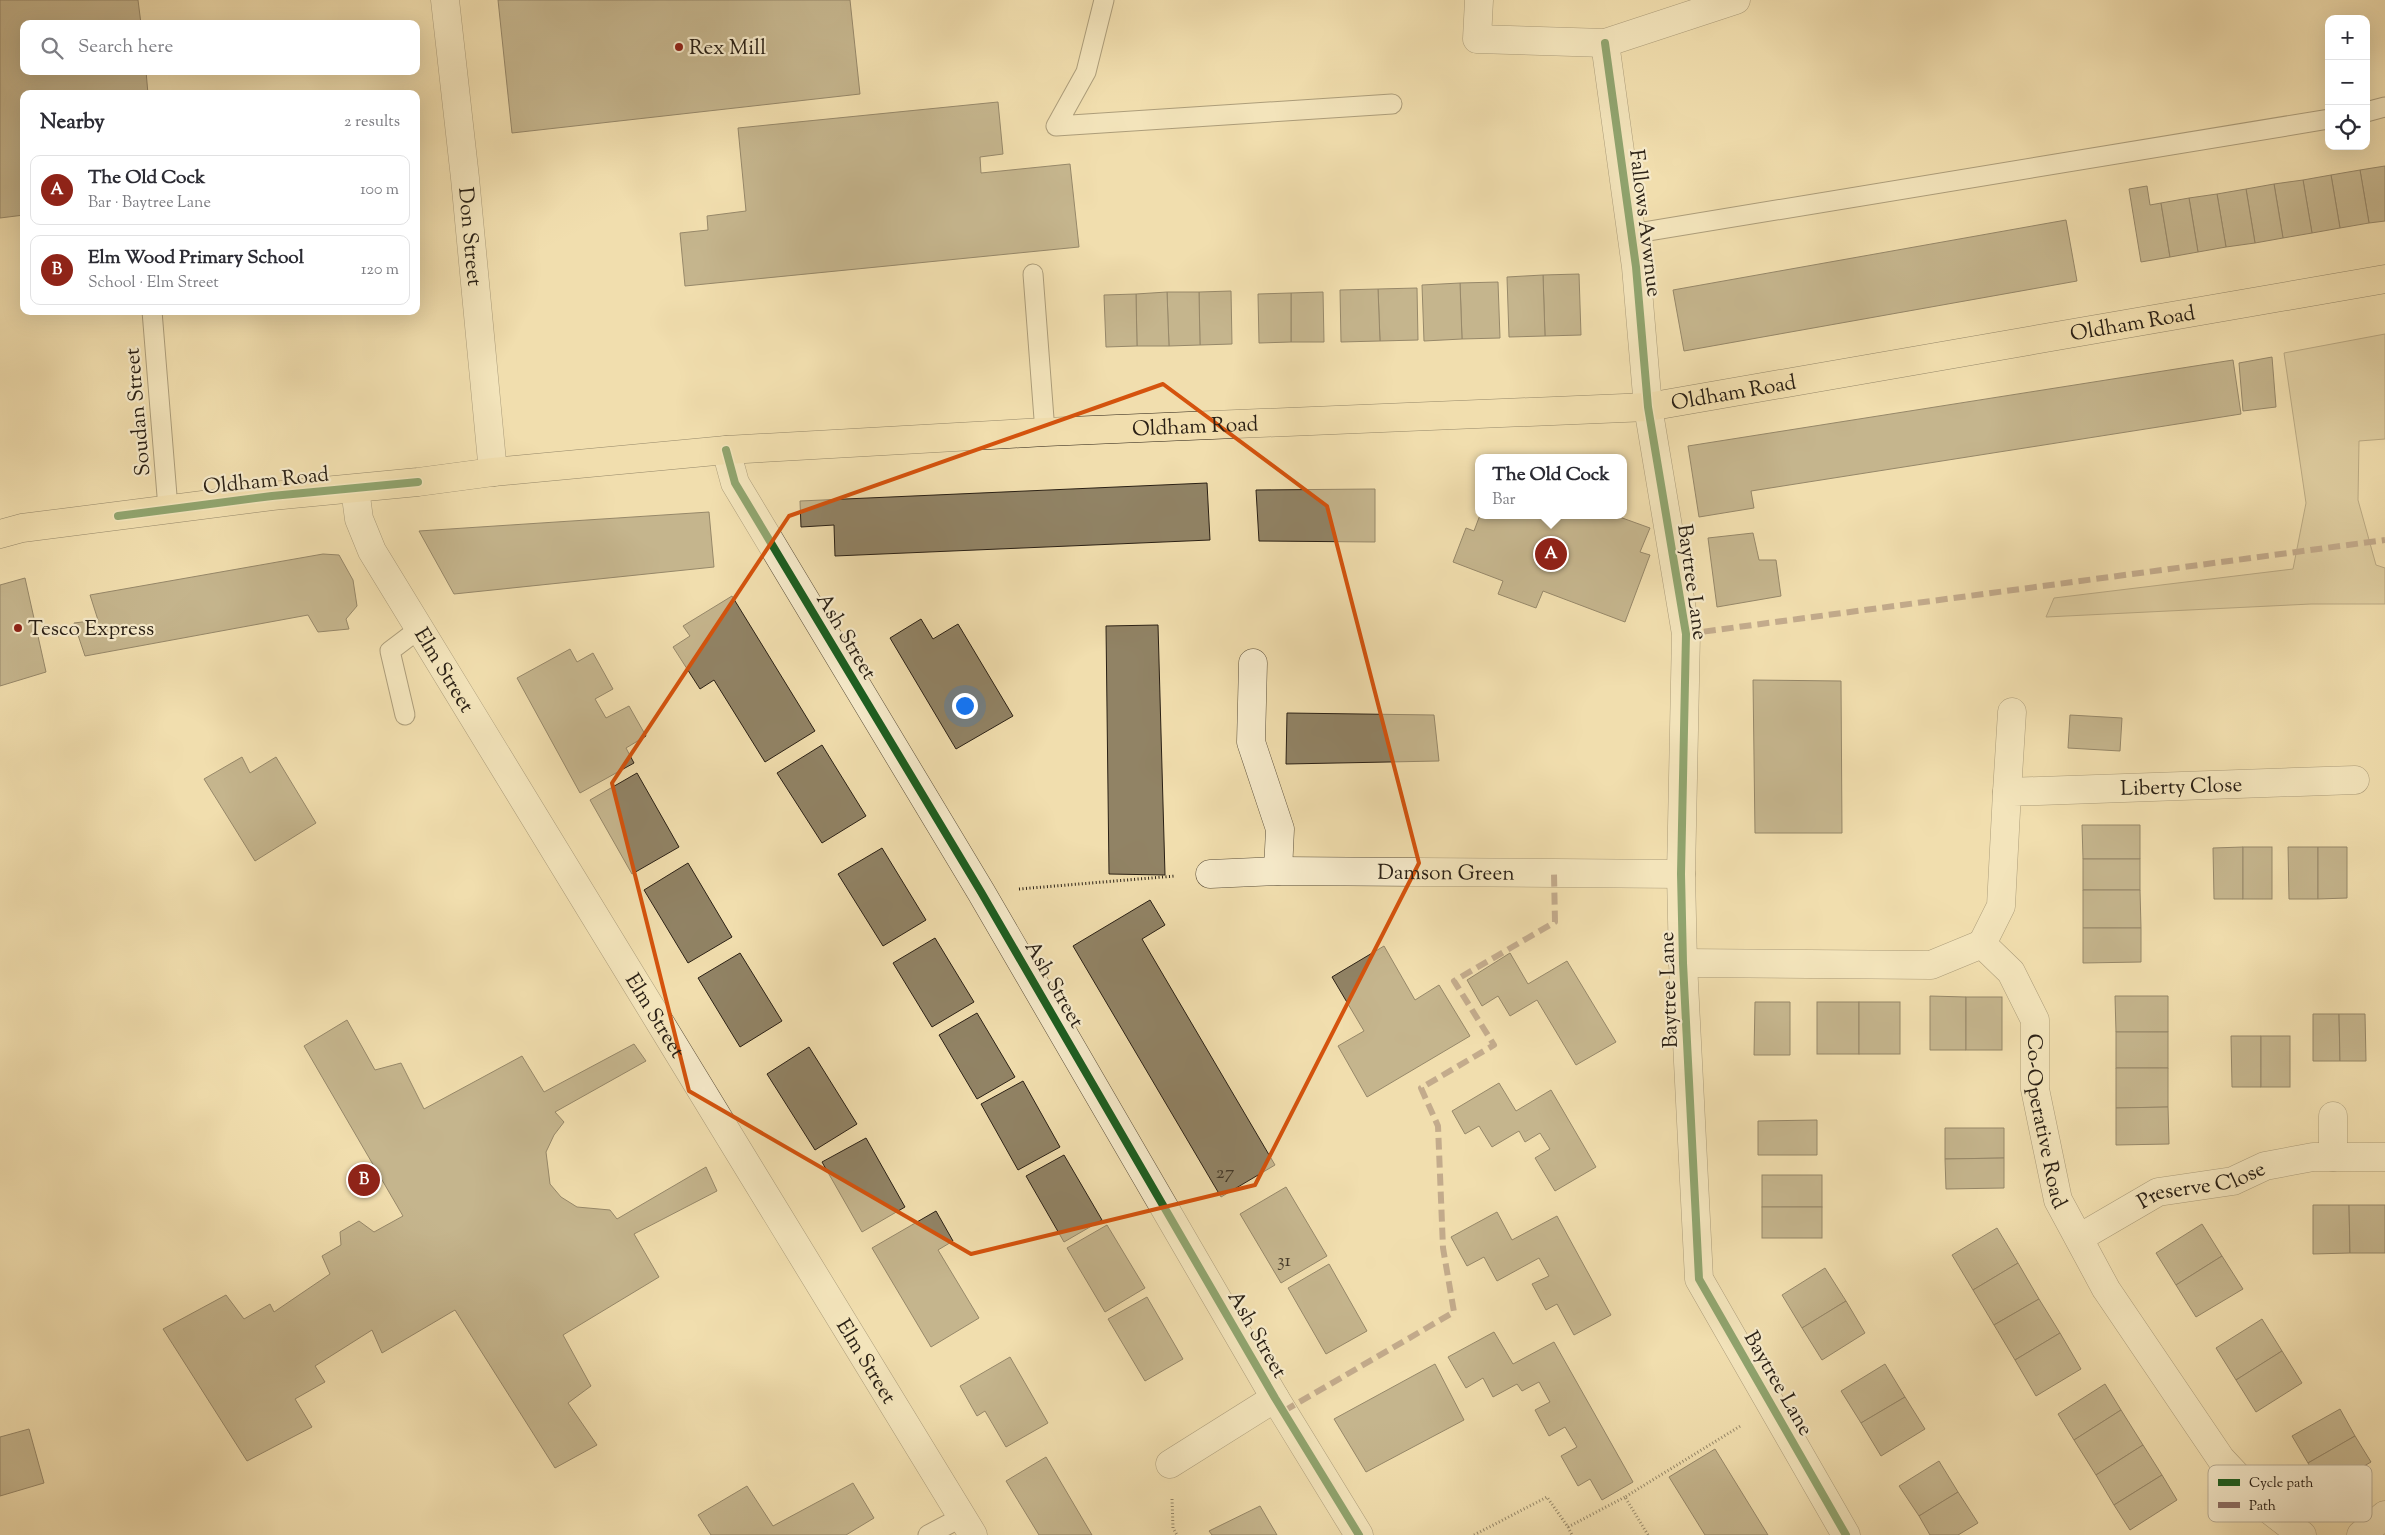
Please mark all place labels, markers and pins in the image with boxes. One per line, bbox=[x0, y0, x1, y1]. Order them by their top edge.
place label: Rex Mill bbox=[689, 34, 766, 64]
marker: Rex Mill bbox=[673, 41, 685, 53]
pin: A bbox=[1535, 535, 1567, 573]
place label: Tesco Express bbox=[28, 615, 154, 645]
marker: Tesco Express bbox=[12, 622, 24, 634]
pin: B bbox=[348, 1161, 380, 1199]

